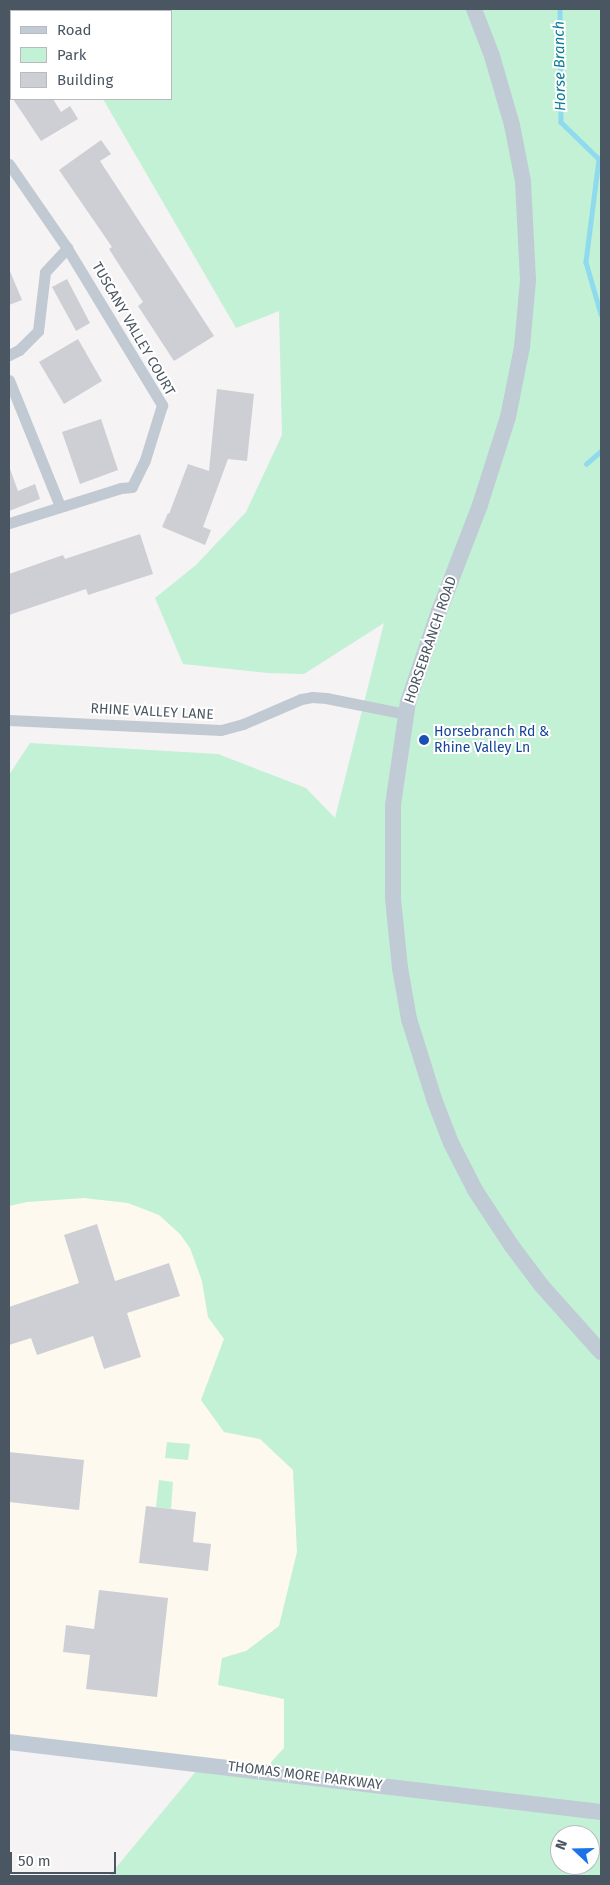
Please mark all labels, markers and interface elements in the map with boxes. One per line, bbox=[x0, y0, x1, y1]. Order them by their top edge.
legend bbox=[10, 10, 172, 100]
text: Road bbox=[57, 21, 92, 39]
water label: Horse Branch bbox=[550, 21, 570, 111]
text: Park bbox=[57, 46, 87, 64]
text: Building bbox=[57, 71, 113, 89]
street label: TUSCANY VALLEY COURT bbox=[88, 259, 178, 399]
street label: HORSEBRANCH ROAD bbox=[401, 574, 461, 706]
street label: RHINE VALLEY LANE bbox=[90, 700, 214, 724]
place label: Horsebranch Rd & Rhine Valley Ln bbox=[434, 724, 549, 756]
marker: Horsebranch Rd & Rhine Valley Ln bbox=[418, 734, 430, 746]
street label: THOMAS MORE PARKWAY bbox=[227, 1758, 383, 1794]
north arrow bbox=[550, 1825, 600, 1875]
text: N bbox=[552, 1837, 571, 1852]
scale bar bbox=[12, 1842, 119, 1874]
text: 50 m bbox=[18, 1852, 51, 1870]

